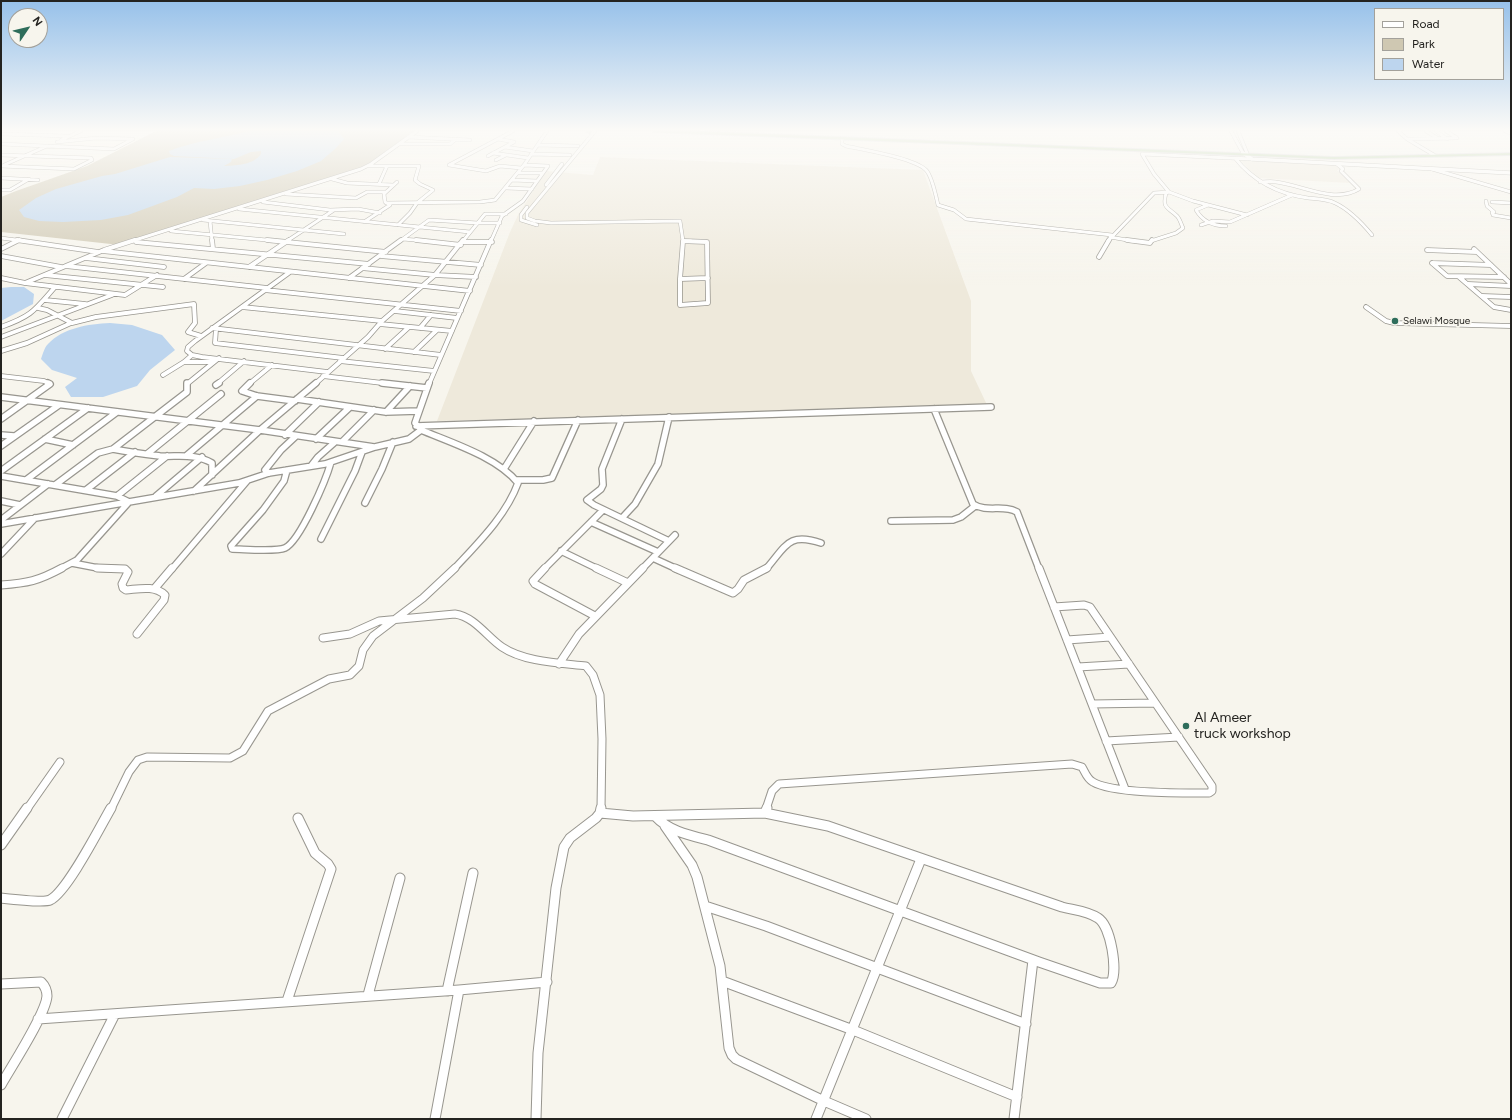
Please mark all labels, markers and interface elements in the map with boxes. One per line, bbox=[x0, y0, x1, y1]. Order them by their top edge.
north arrow bbox=[8, 8, 48, 48]
legend bbox=[1374, 8, 1504, 80]
text: N bbox=[30, 14, 45, 29]
text: Road bbox=[1412, 17, 1440, 31]
text: Park bbox=[1412, 37, 1435, 51]
text: Water bbox=[1412, 57, 1444, 71]
place label: Selawi Mosque bbox=[1403, 315, 1470, 327]
marker: Selawi Mosque bbox=[1390, 316, 1400, 326]
place label: Al Ameer truck workshop bbox=[1194, 710, 1291, 742]
marker: Al Ameer truck workshop bbox=[1181, 721, 1191, 731]

